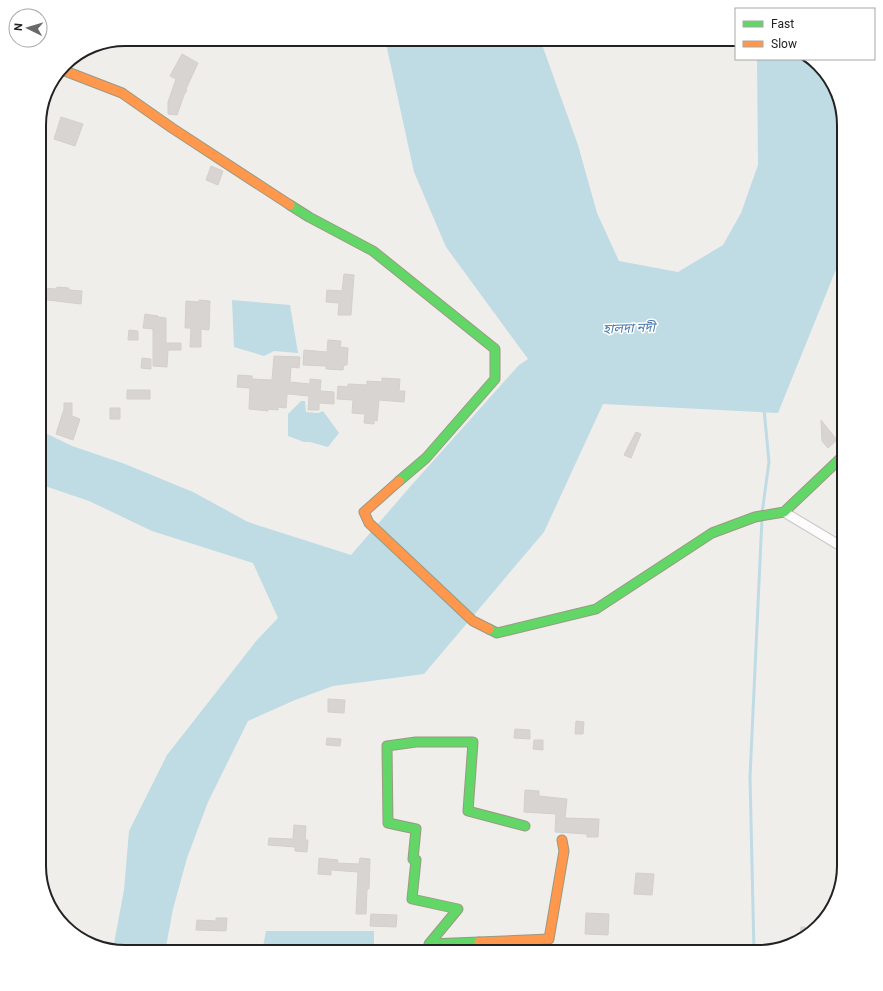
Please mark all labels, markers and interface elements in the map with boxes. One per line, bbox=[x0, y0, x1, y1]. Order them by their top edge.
north arrow bbox=[8, 8, 48, 48]
legend bbox=[735, 8, 875, 60]
text: Fast bbox=[771, 17, 794, 31]
text: N bbox=[12, 23, 25, 32]
text: Slow bbox=[771, 37, 797, 51]
water label: হালদা নদী bbox=[603, 320, 658, 336]

